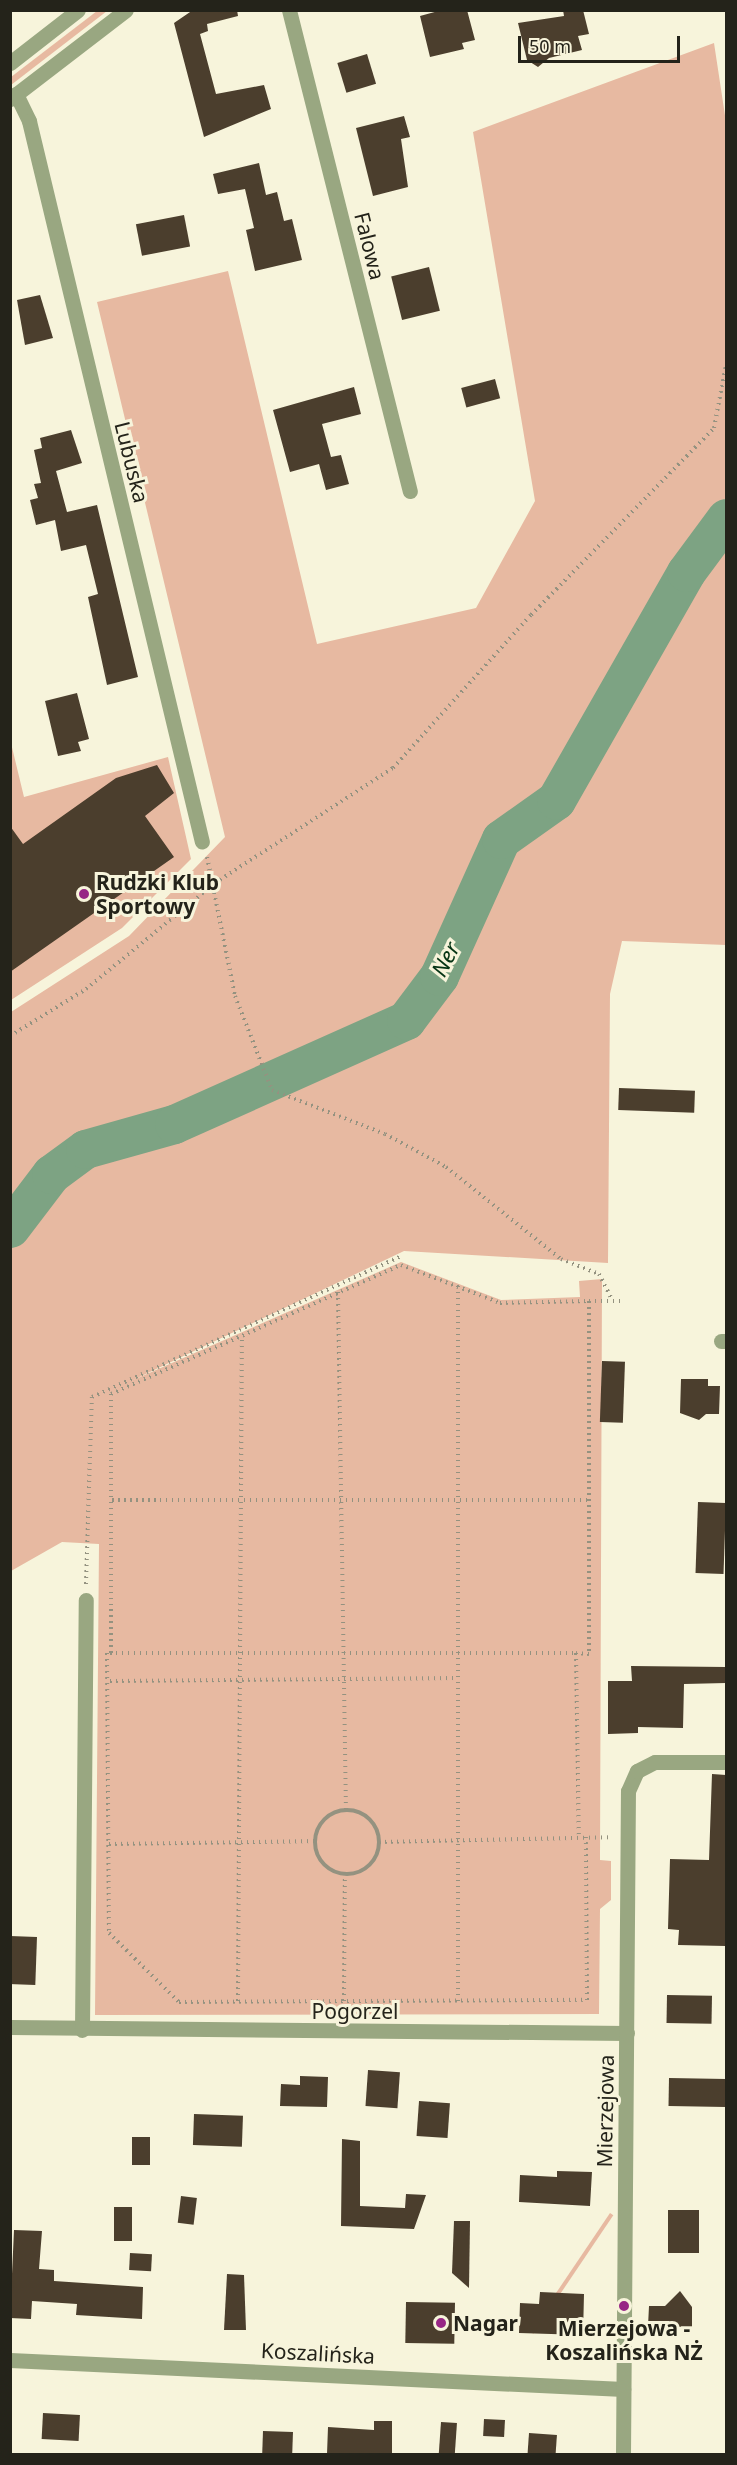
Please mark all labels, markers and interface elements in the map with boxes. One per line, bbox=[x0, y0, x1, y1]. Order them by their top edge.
scale bar bbox=[521, 24, 683, 62]
text: 50 m bbox=[529, 34, 571, 58]
street label: Falowa bbox=[349, 210, 391, 282]
street label: Lubuska bbox=[110, 419, 154, 505]
place label: Rudzki Klub Sportowy bbox=[96, 869, 219, 919]
marker: Rudzki Klub Sportowy bbox=[77, 887, 91, 901]
water label: Ner bbox=[425, 937, 465, 981]
street label: Pogorzel bbox=[312, 1998, 398, 2024]
street label: Mierzejowa bbox=[591, 2054, 619, 2168]
marker: Mierzejowa - Koszalińska NŻ bbox=[617, 2299, 631, 2313]
place label: Nagar bbox=[453, 2310, 518, 2336]
place label: Mierzejowa - Koszalińska NŻ bbox=[545, 2315, 703, 2365]
marker: Nagar bbox=[434, 2316, 448, 2330]
street label: Koszalińska bbox=[260, 2337, 376, 2369]

